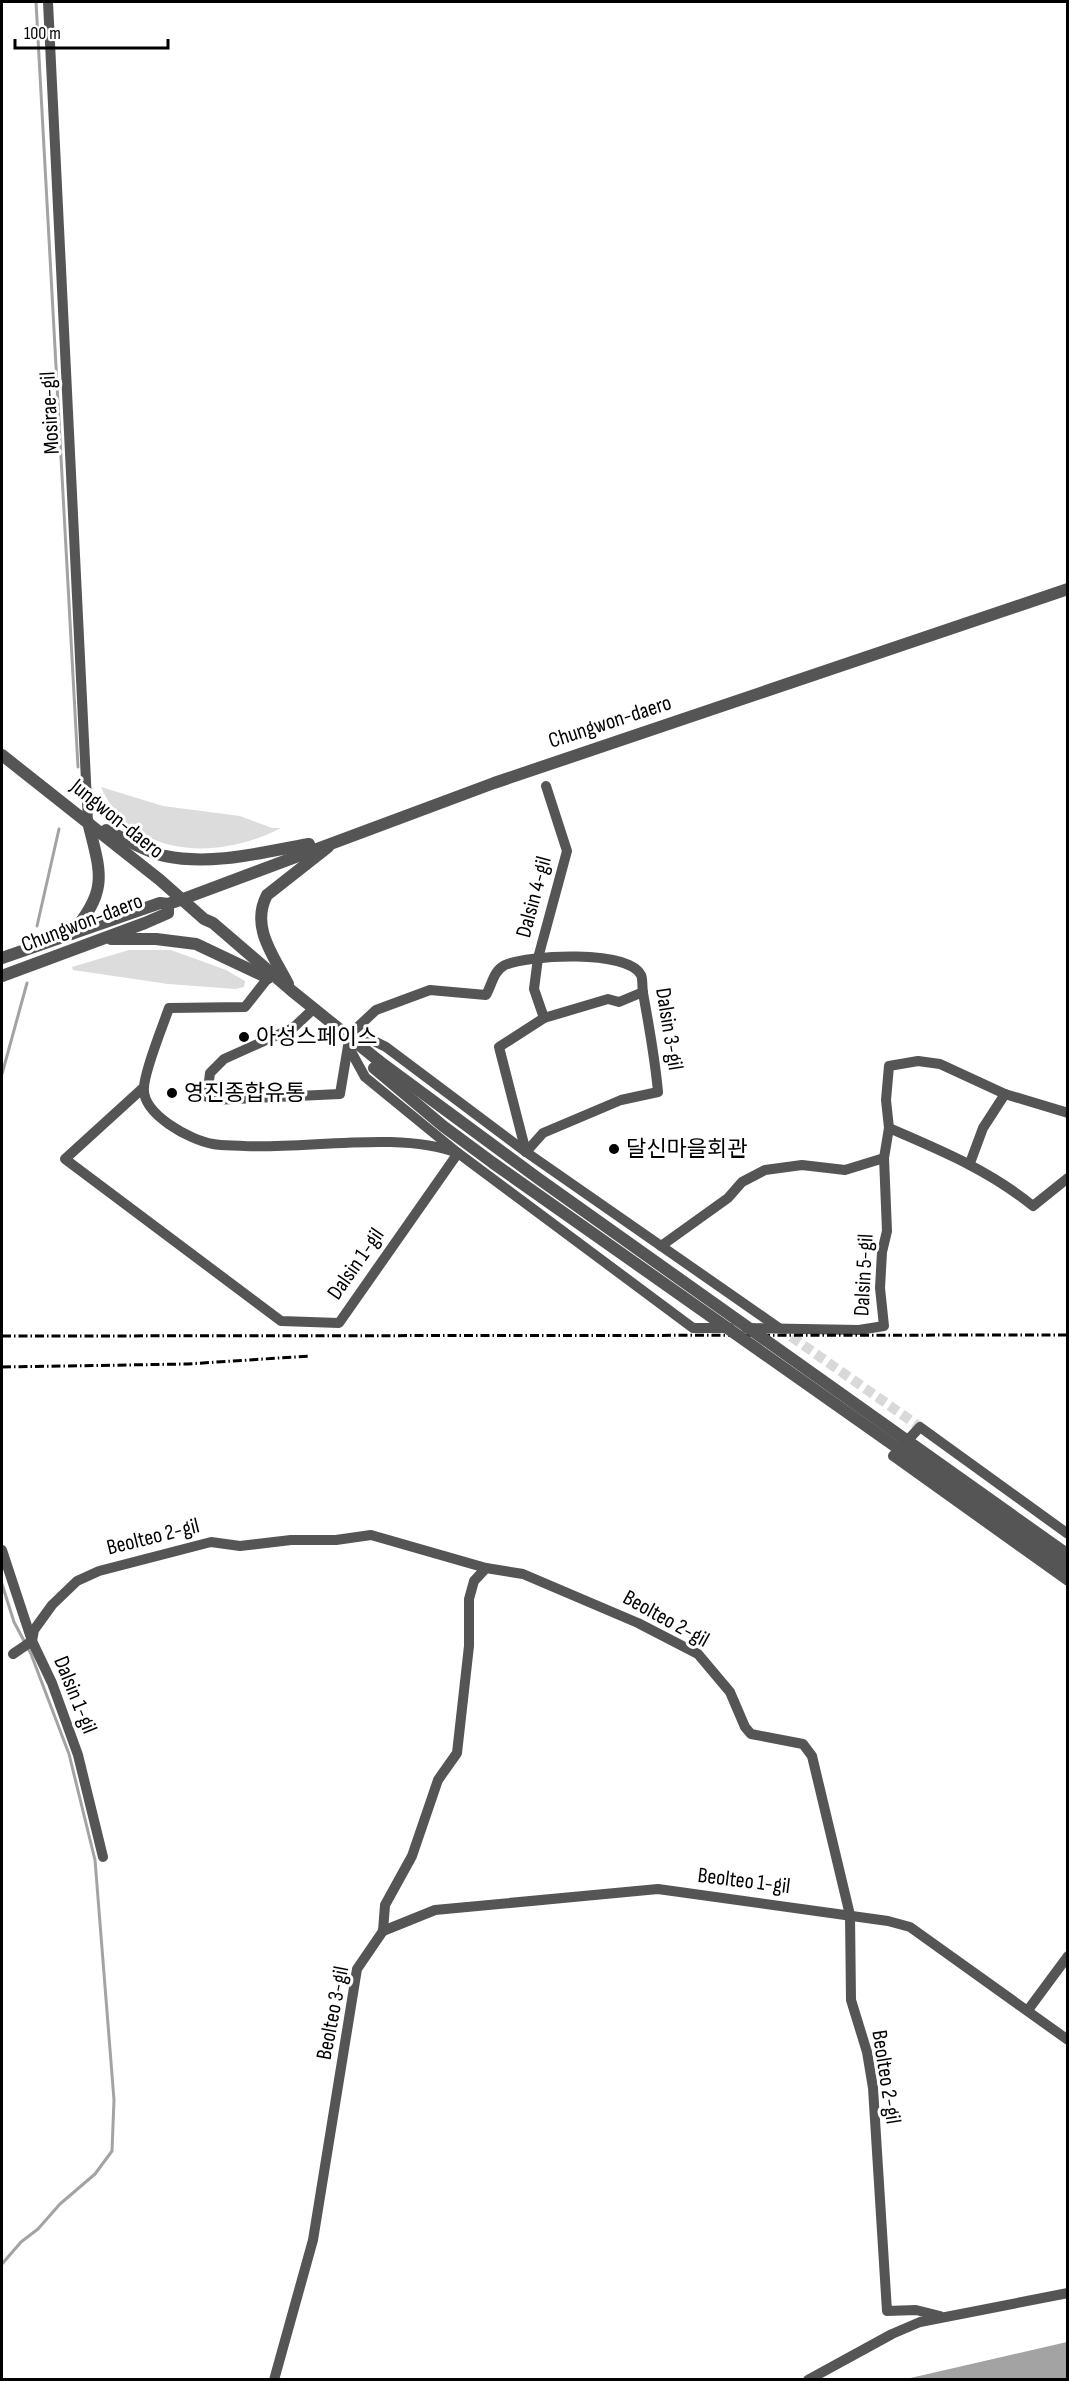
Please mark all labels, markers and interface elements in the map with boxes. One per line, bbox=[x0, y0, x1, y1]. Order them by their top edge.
scale bar bbox=[15, 12, 168, 50]
text: 100 m bbox=[24, 23, 61, 44]
street label: Mosirae-gil bbox=[34, 371, 66, 455]
street label: Chungwon-daero bbox=[545, 689, 675, 755]
street label: Jungwon-daero bbox=[64, 773, 169, 865]
street label: Dalsin 4-gil bbox=[510, 853, 558, 941]
street label: Chungwon-daero bbox=[18, 888, 146, 958]
street label: Dalsin 3-gil bbox=[649, 986, 689, 1072]
place label: 아성스페이스 bbox=[256, 1024, 377, 1051]
marker: 아성스페이스 bbox=[237, 1030, 251, 1044]
place label: 영진종합유통 bbox=[184, 1080, 305, 1107]
marker: 영진종합유통 bbox=[165, 1086, 179, 1100]
place label: 달신마을회관 bbox=[626, 1136, 747, 1163]
marker: 달신마을회관 bbox=[607, 1142, 621, 1156]
street label: Dalsin 1-gil bbox=[322, 1223, 390, 1305]
street label: Dalsin 5-gil bbox=[848, 1233, 880, 1317]
street label: Beolteo 2-gil bbox=[104, 1512, 202, 1562]
street label: Beolteo 2-gil bbox=[618, 1584, 714, 1654]
street label: Dalsin 1-gil bbox=[47, 1652, 103, 1738]
street label: Beolteo 1-gil bbox=[696, 1862, 792, 1900]
street label: Beolteo 3-gil bbox=[311, 1964, 355, 2062]
street label: Beolteo 2-gil bbox=[865, 2028, 907, 2126]

